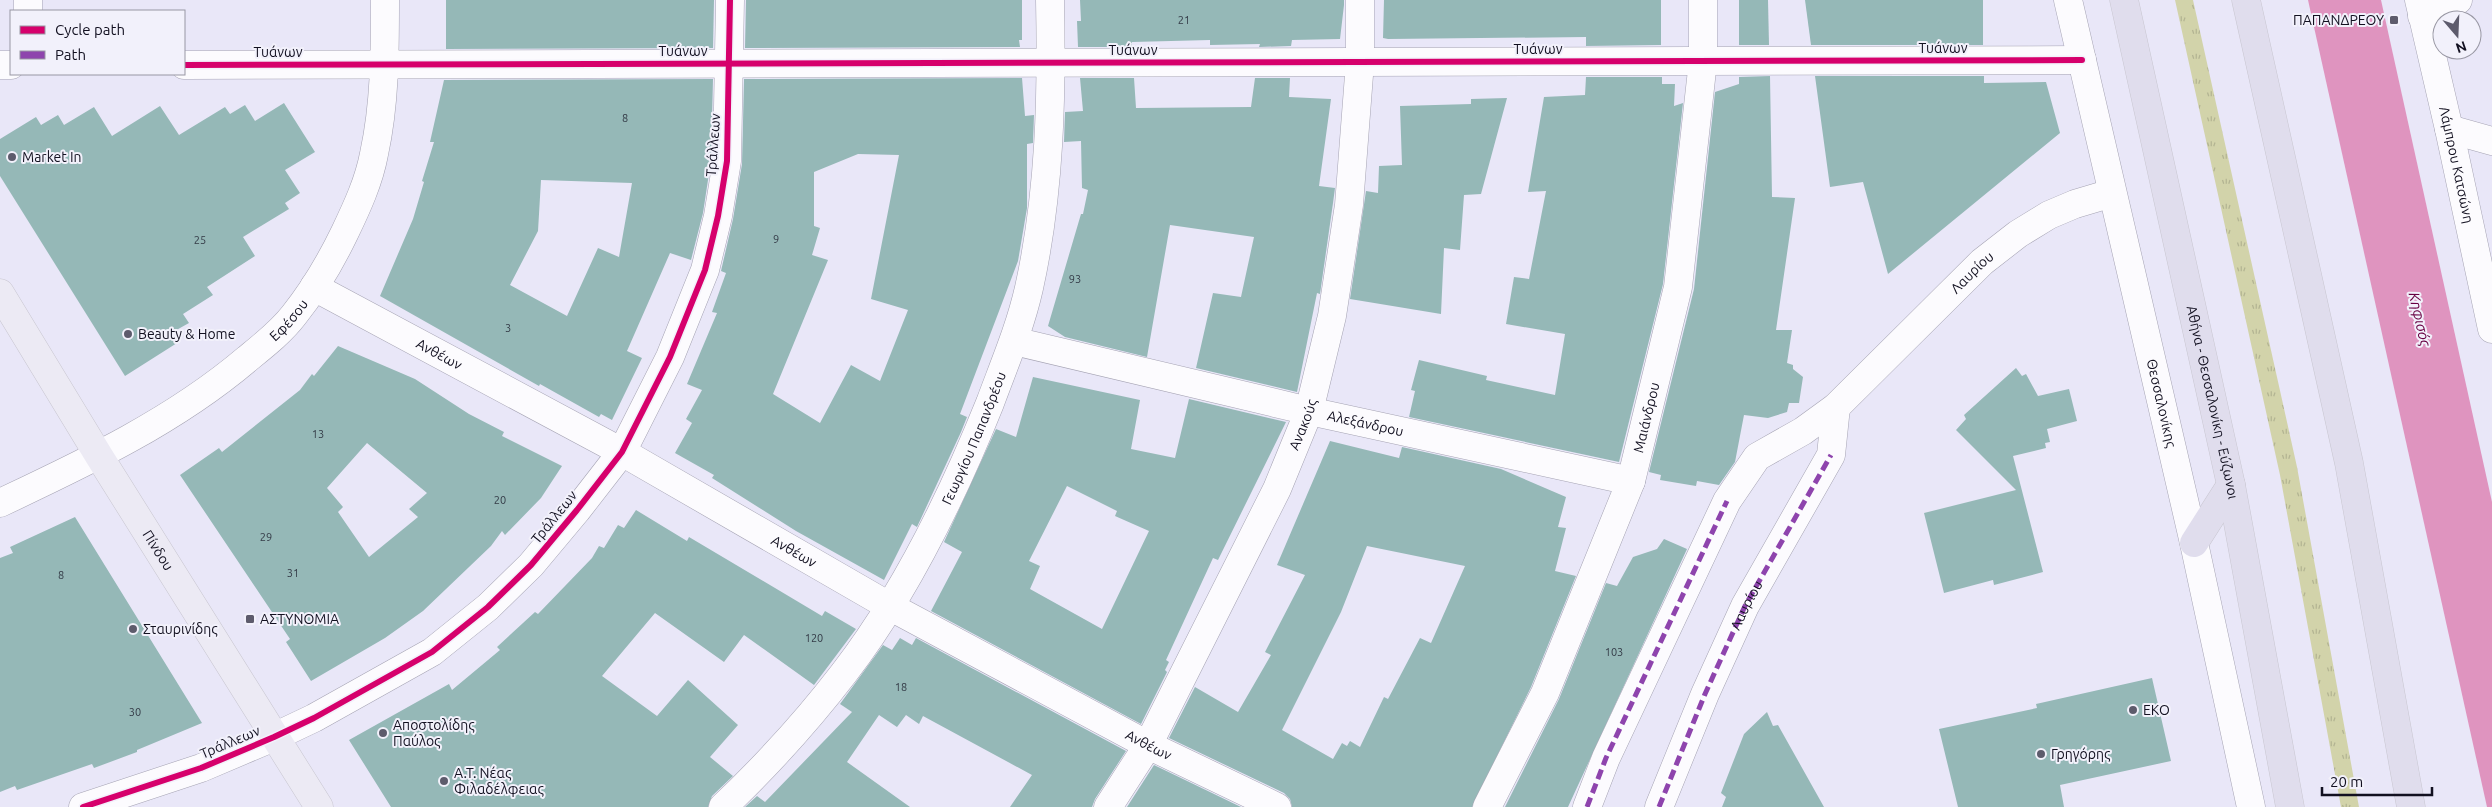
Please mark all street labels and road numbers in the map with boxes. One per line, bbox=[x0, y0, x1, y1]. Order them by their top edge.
street label: Τυάνων bbox=[1919, 40, 1968, 56]
street label: Τυάνων bbox=[1514, 41, 1563, 57]
street label: Τυάνων bbox=[1109, 42, 1158, 58]
street label: Τυάνων bbox=[659, 43, 708, 59]
street label: Τυάνων bbox=[254, 44, 303, 60]
street label: Λάμπρου Κατσώνη bbox=[2436, 105, 2477, 225]
street label: Τράλλεων bbox=[703, 113, 723, 177]
street label: Λαυρίου bbox=[1947, 248, 1997, 297]
street label: Εφέσου bbox=[266, 296, 311, 344]
street label: Αθήνα - Θεσσαλονίκη - Εύζωνοι bbox=[2184, 304, 2241, 501]
street label: Ανθέων bbox=[414, 335, 465, 373]
street label: Θεσσαλονίκης bbox=[2144, 357, 2180, 450]
street label: Γεωργίου Παπανδρέου bbox=[938, 369, 1009, 507]
street label: Μαιάνδρου bbox=[1630, 381, 1663, 454]
street label: Ανακούς bbox=[1286, 397, 1320, 452]
street label: Αλεξάνδρου bbox=[1326, 407, 1405, 439]
street label: Τράλλεων bbox=[528, 487, 580, 547]
street label: Πίνδου bbox=[139, 527, 177, 573]
street label: Ανθέων bbox=[769, 532, 820, 571]
street label: Λαυρίου bbox=[1727, 578, 1766, 632]
street label: Τράλλεων bbox=[198, 722, 263, 762]
street label: Ανθέων bbox=[1123, 726, 1174, 763]

